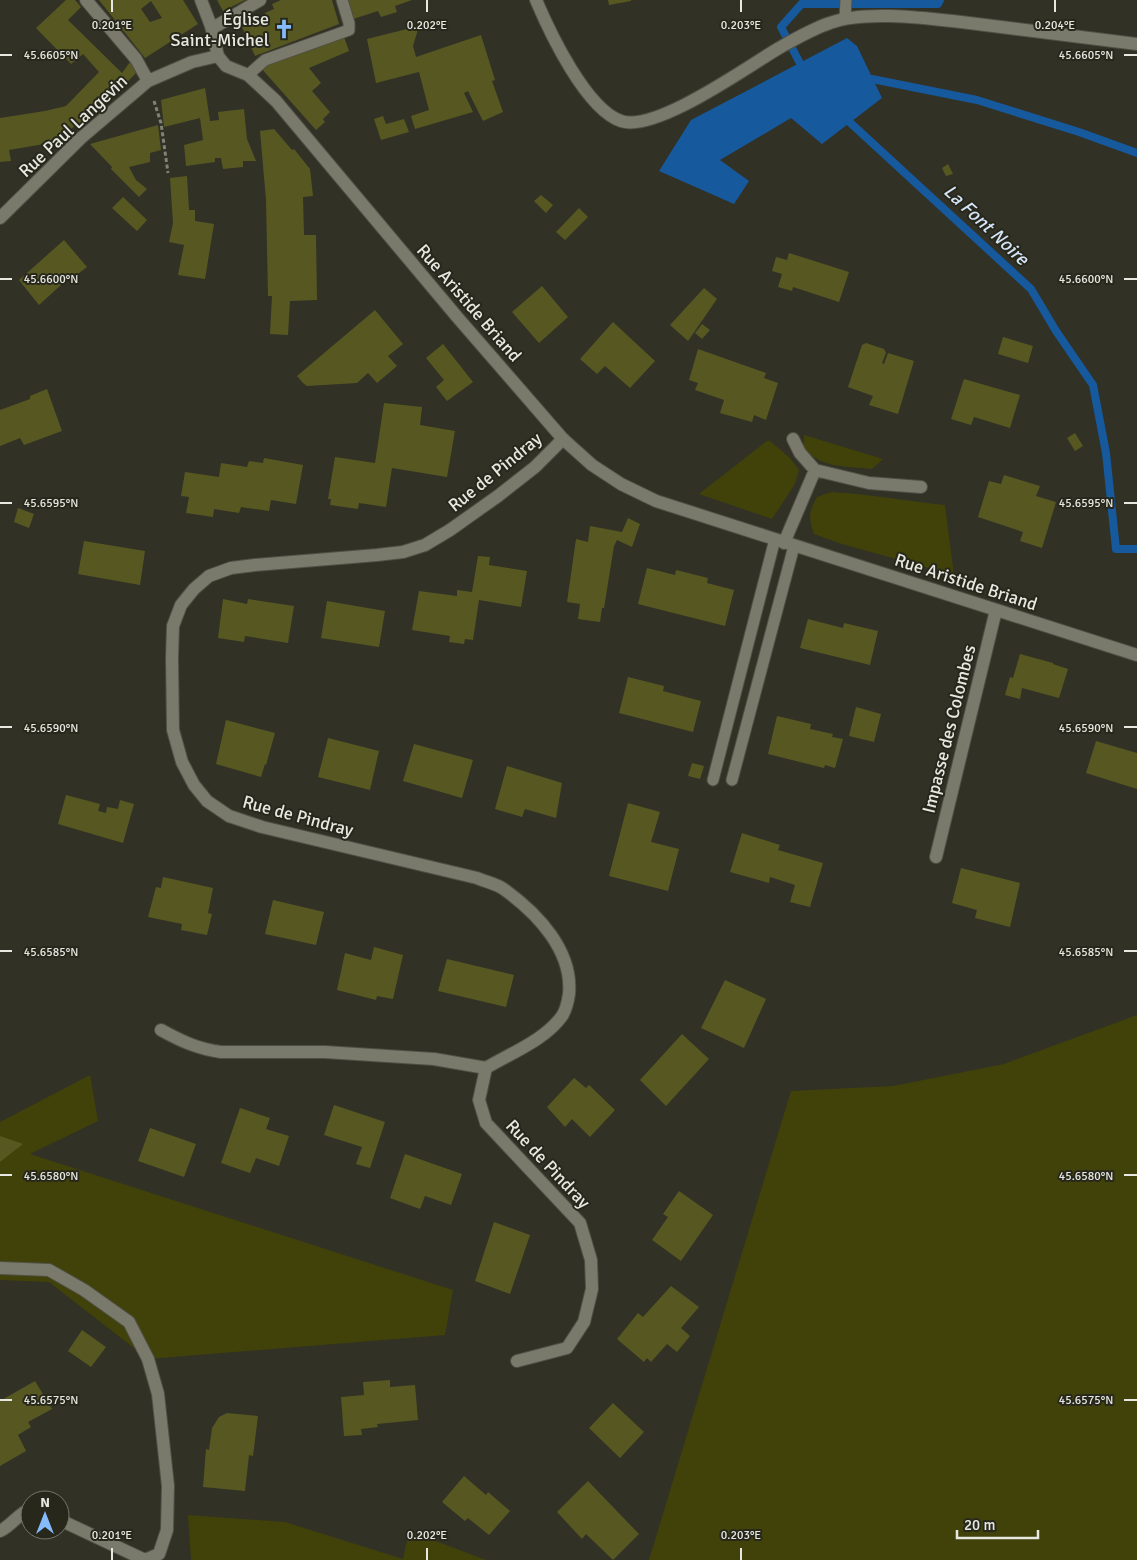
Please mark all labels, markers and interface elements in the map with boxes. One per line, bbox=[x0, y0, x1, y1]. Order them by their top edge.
place label: Église Saint-Michel bbox=[171, 8, 269, 51]
text: 0.201°E bbox=[92, 18, 132, 33]
church icon: Église Saint-Michel bbox=[273, 18, 295, 40]
text: 0.202°E bbox=[407, 18, 447, 33]
text: 0.203°E bbox=[721, 18, 761, 33]
text: 0.204°E bbox=[1035, 18, 1075, 33]
text: 45.6605°N bbox=[24, 48, 78, 63]
text: 45.6605°N bbox=[1059, 48, 1113, 63]
street label: Rue Paul Langevin bbox=[14, 70, 132, 182]
water label: La Font Noire bbox=[938, 179, 1035, 272]
street label: Rue Aristide Briand bbox=[412, 240, 526, 366]
text: 45.6600°N bbox=[24, 272, 78, 287]
text: 45.6600°N bbox=[1059, 272, 1113, 287]
street label: Rue de Pindray bbox=[444, 427, 547, 516]
text: 45.6595°N bbox=[24, 496, 78, 511]
text: 45.6595°N bbox=[1059, 496, 1113, 511]
street label: Rue Aristide Briand bbox=[892, 549, 1040, 615]
street label: Impasse des Colombes bbox=[917, 642, 981, 815]
text: 45.6590°N bbox=[24, 721, 78, 736]
text: 45.6590°N bbox=[1059, 721, 1113, 736]
street label: Rue de Pindray bbox=[240, 791, 356, 842]
text: 45.6585°N bbox=[24, 945, 78, 960]
text: 45.6585°N bbox=[1059, 945, 1113, 960]
street label: Rue de Pindray bbox=[501, 1115, 595, 1214]
text: 45.6580°N bbox=[24, 1169, 78, 1184]
text: 45.6580°N bbox=[1059, 1169, 1113, 1184]
text: 45.6575°N bbox=[24, 1393, 78, 1408]
text: 45.6575°N bbox=[1059, 1393, 1113, 1408]
north arrow bbox=[20, 1490, 70, 1540]
text: N bbox=[40, 1494, 50, 1511]
scale bar bbox=[957, 1508, 1038, 1540]
text: 20 m bbox=[964, 1516, 995, 1534]
text: 0.201°E bbox=[92, 1528, 132, 1543]
text: 0.202°E bbox=[407, 1528, 447, 1543]
text: 0.203°E bbox=[721, 1528, 761, 1543]

